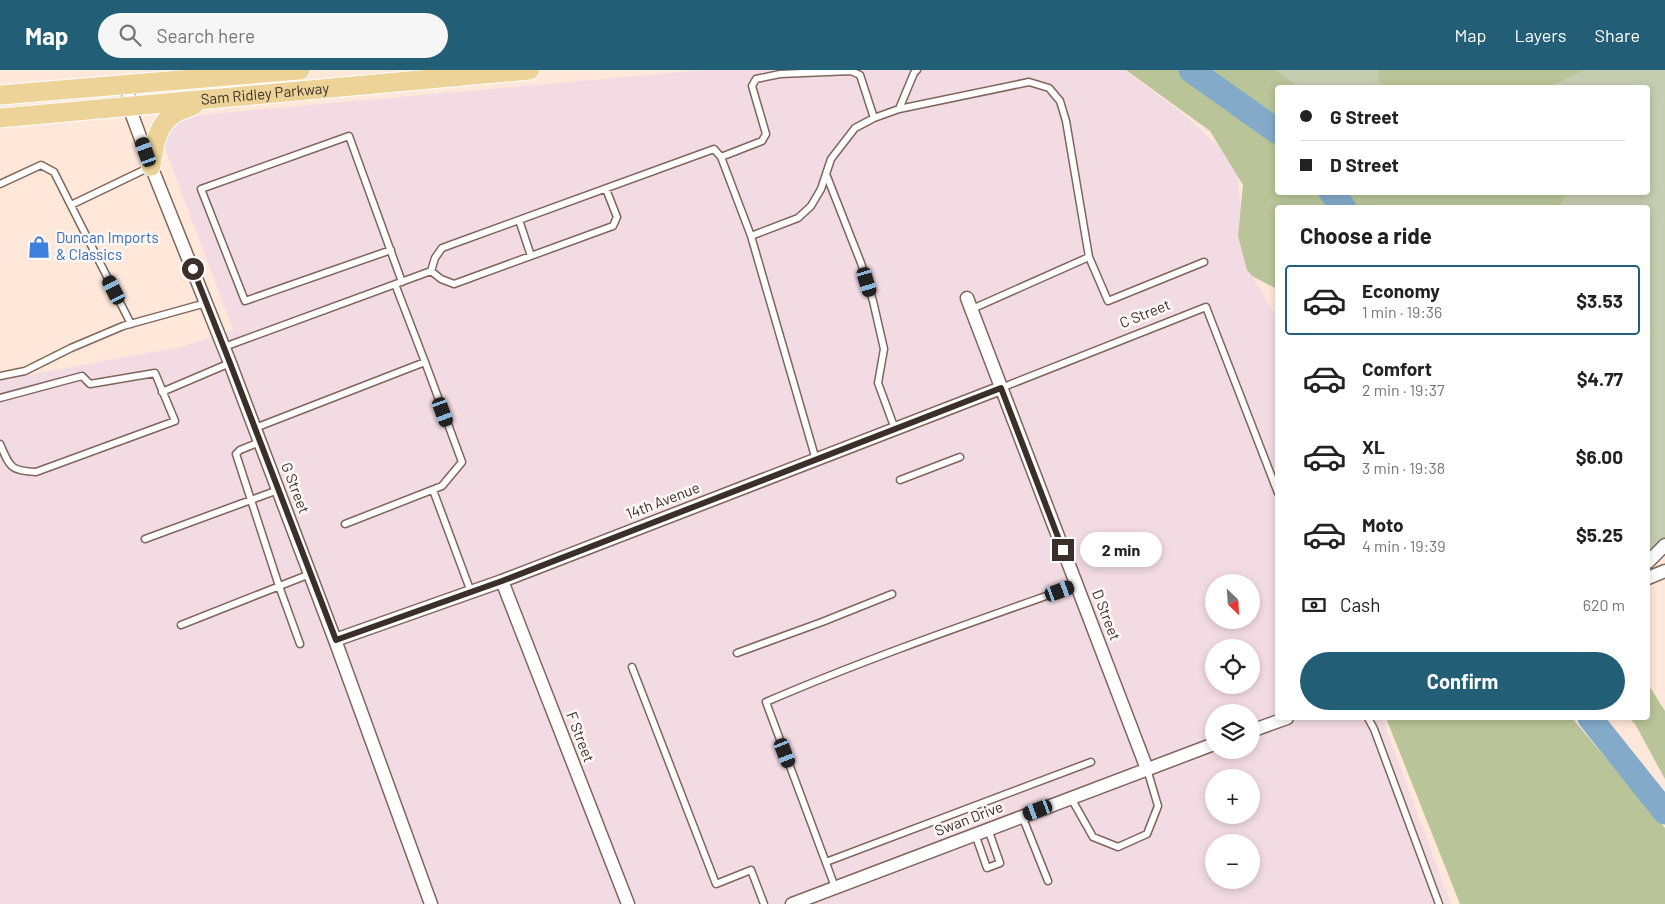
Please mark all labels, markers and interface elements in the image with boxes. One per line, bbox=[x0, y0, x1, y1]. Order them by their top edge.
search box bbox=[98, 13, 448, 58]
text: Map bbox=[25, 21, 68, 50]
icon: search bbox=[116, 21, 144, 49]
text: Search here bbox=[156, 24, 255, 47]
text: Map bbox=[1454, 24, 1486, 46]
text: Layers bbox=[1514, 24, 1567, 46]
text: Share bbox=[1595, 24, 1640, 46]
street label: Sam Ridley Parkway bbox=[200, 78, 330, 108]
text: G Street bbox=[1330, 105, 1399, 128]
car bbox=[133, 135, 158, 169]
text: D Street bbox=[1330, 153, 1399, 176]
text: Choose a ride bbox=[1300, 222, 1432, 248]
place label: Duncan Imports & Classics bbox=[56, 228, 159, 263]
shop icon: Duncan Imports & Classics bbox=[26, 234, 52, 260]
route start bbox=[182, 258, 204, 280]
car bbox=[855, 265, 878, 299]
car bbox=[100, 273, 127, 307]
icon: car bbox=[1302, 278, 1347, 323]
text: Economy bbox=[1362, 279, 1440, 302]
text: $3.53 bbox=[1576, 289, 1623, 312]
street label: C Street bbox=[1117, 295, 1173, 331]
text: 1 min · 19:36 bbox=[1362, 302, 1442, 321]
icon: car bbox=[1302, 356, 1347, 401]
text: Comfort bbox=[1362, 357, 1432, 380]
text: $4.77 bbox=[1577, 367, 1623, 390]
text: 2 min · 19:37 bbox=[1362, 380, 1445, 399]
car bbox=[430, 395, 455, 429]
icon: car bbox=[1302, 434, 1347, 479]
text: XL bbox=[1362, 435, 1385, 458]
text: $6.00 bbox=[1576, 445, 1623, 468]
text: 3 min · 19:38 bbox=[1362, 458, 1445, 477]
street label: G Street bbox=[278, 460, 314, 516]
street label: 14th Avenue bbox=[623, 478, 702, 522]
icon: car bbox=[1302, 512, 1347, 557]
text: Moto bbox=[1362, 513, 1404, 536]
text: $5.25 bbox=[1576, 523, 1623, 546]
callout: 2 min bbox=[1080, 532, 1163, 568]
text: 4 min · 19:39 bbox=[1362, 536, 1446, 555]
route end bbox=[1052, 539, 1074, 561]
text: 2 min bbox=[1102, 540, 1140, 559]
north arrow bbox=[1205, 574, 1260, 629]
map controls bbox=[1205, 574, 1260, 889]
car bbox=[1043, 579, 1076, 603]
street label: D Street bbox=[1089, 587, 1125, 643]
icon: cash bbox=[1300, 591, 1328, 619]
text: Cash bbox=[1340, 593, 1381, 616]
text: 620 m bbox=[1583, 595, 1625, 614]
button: locate bbox=[1205, 639, 1260, 694]
button: Confirm bbox=[1300, 652, 1625, 710]
button: layers bbox=[1205, 704, 1260, 759]
street label: F Street bbox=[563, 709, 599, 764]
car bbox=[772, 736, 797, 770]
button: + bbox=[1205, 769, 1260, 824]
street label: Swan Drive bbox=[932, 797, 1005, 839]
car bbox=[1021, 798, 1054, 822]
button: − bbox=[1205, 834, 1260, 889]

